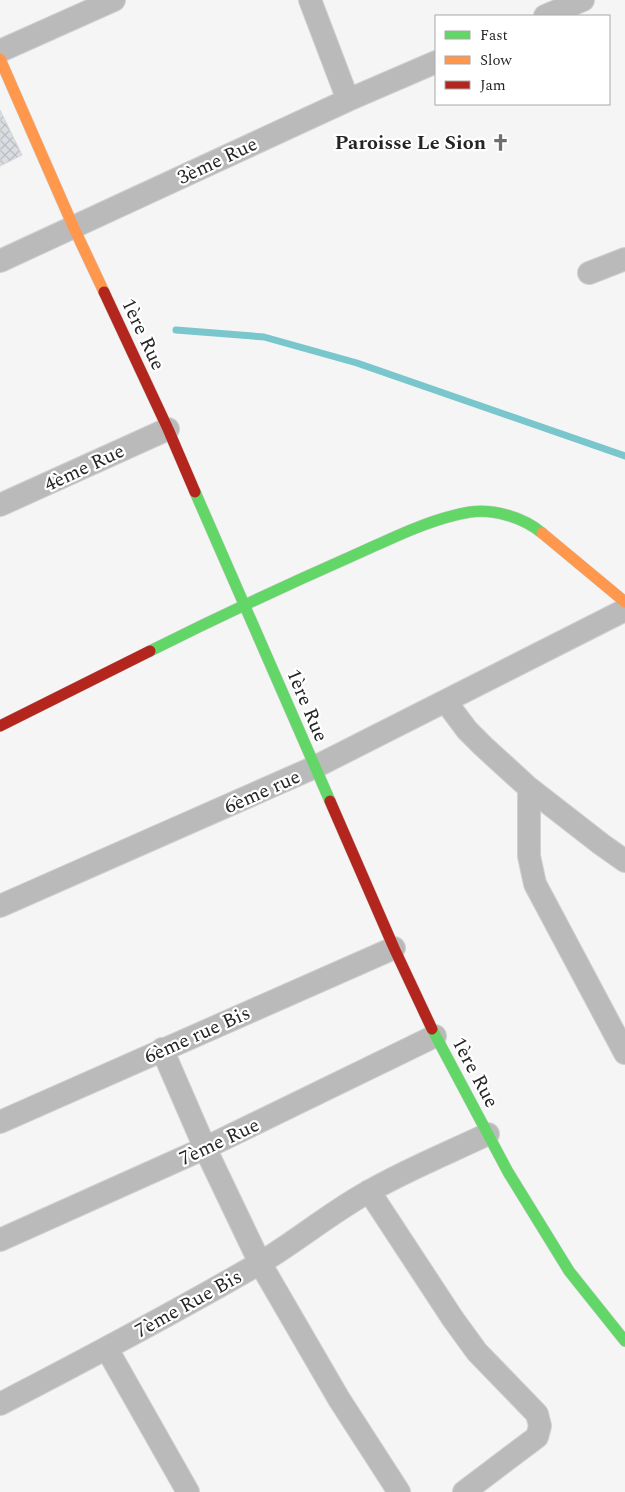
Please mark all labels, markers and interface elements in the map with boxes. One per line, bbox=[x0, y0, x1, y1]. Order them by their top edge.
legend bbox=[435, 15, 610, 105]
text: Fast bbox=[480, 24, 508, 47]
text: Slow bbox=[480, 49, 512, 72]
text: Jam bbox=[480, 74, 506, 97]
place label: Paroisse Le Sion bbox=[335, 128, 486, 158]
street label: 3ème Rue bbox=[172, 129, 263, 193]
church icon: Paroisse Le Sion bbox=[490, 132, 510, 152]
street label: 1ère Rue bbox=[113, 293, 173, 375]
street label: 4ème Rue bbox=[39, 436, 130, 500]
street label: 1ère Rue bbox=[278, 664, 336, 746]
street label: 6ème rue bbox=[220, 762, 305, 822]
street label: 6ème rue Bis bbox=[139, 998, 255, 1072]
street label: 1ère Rue bbox=[444, 1032, 506, 1113]
street label: 7ème Rue bbox=[174, 1110, 265, 1174]
street label: 7ème Rue Bis bbox=[129, 1262, 248, 1346]

